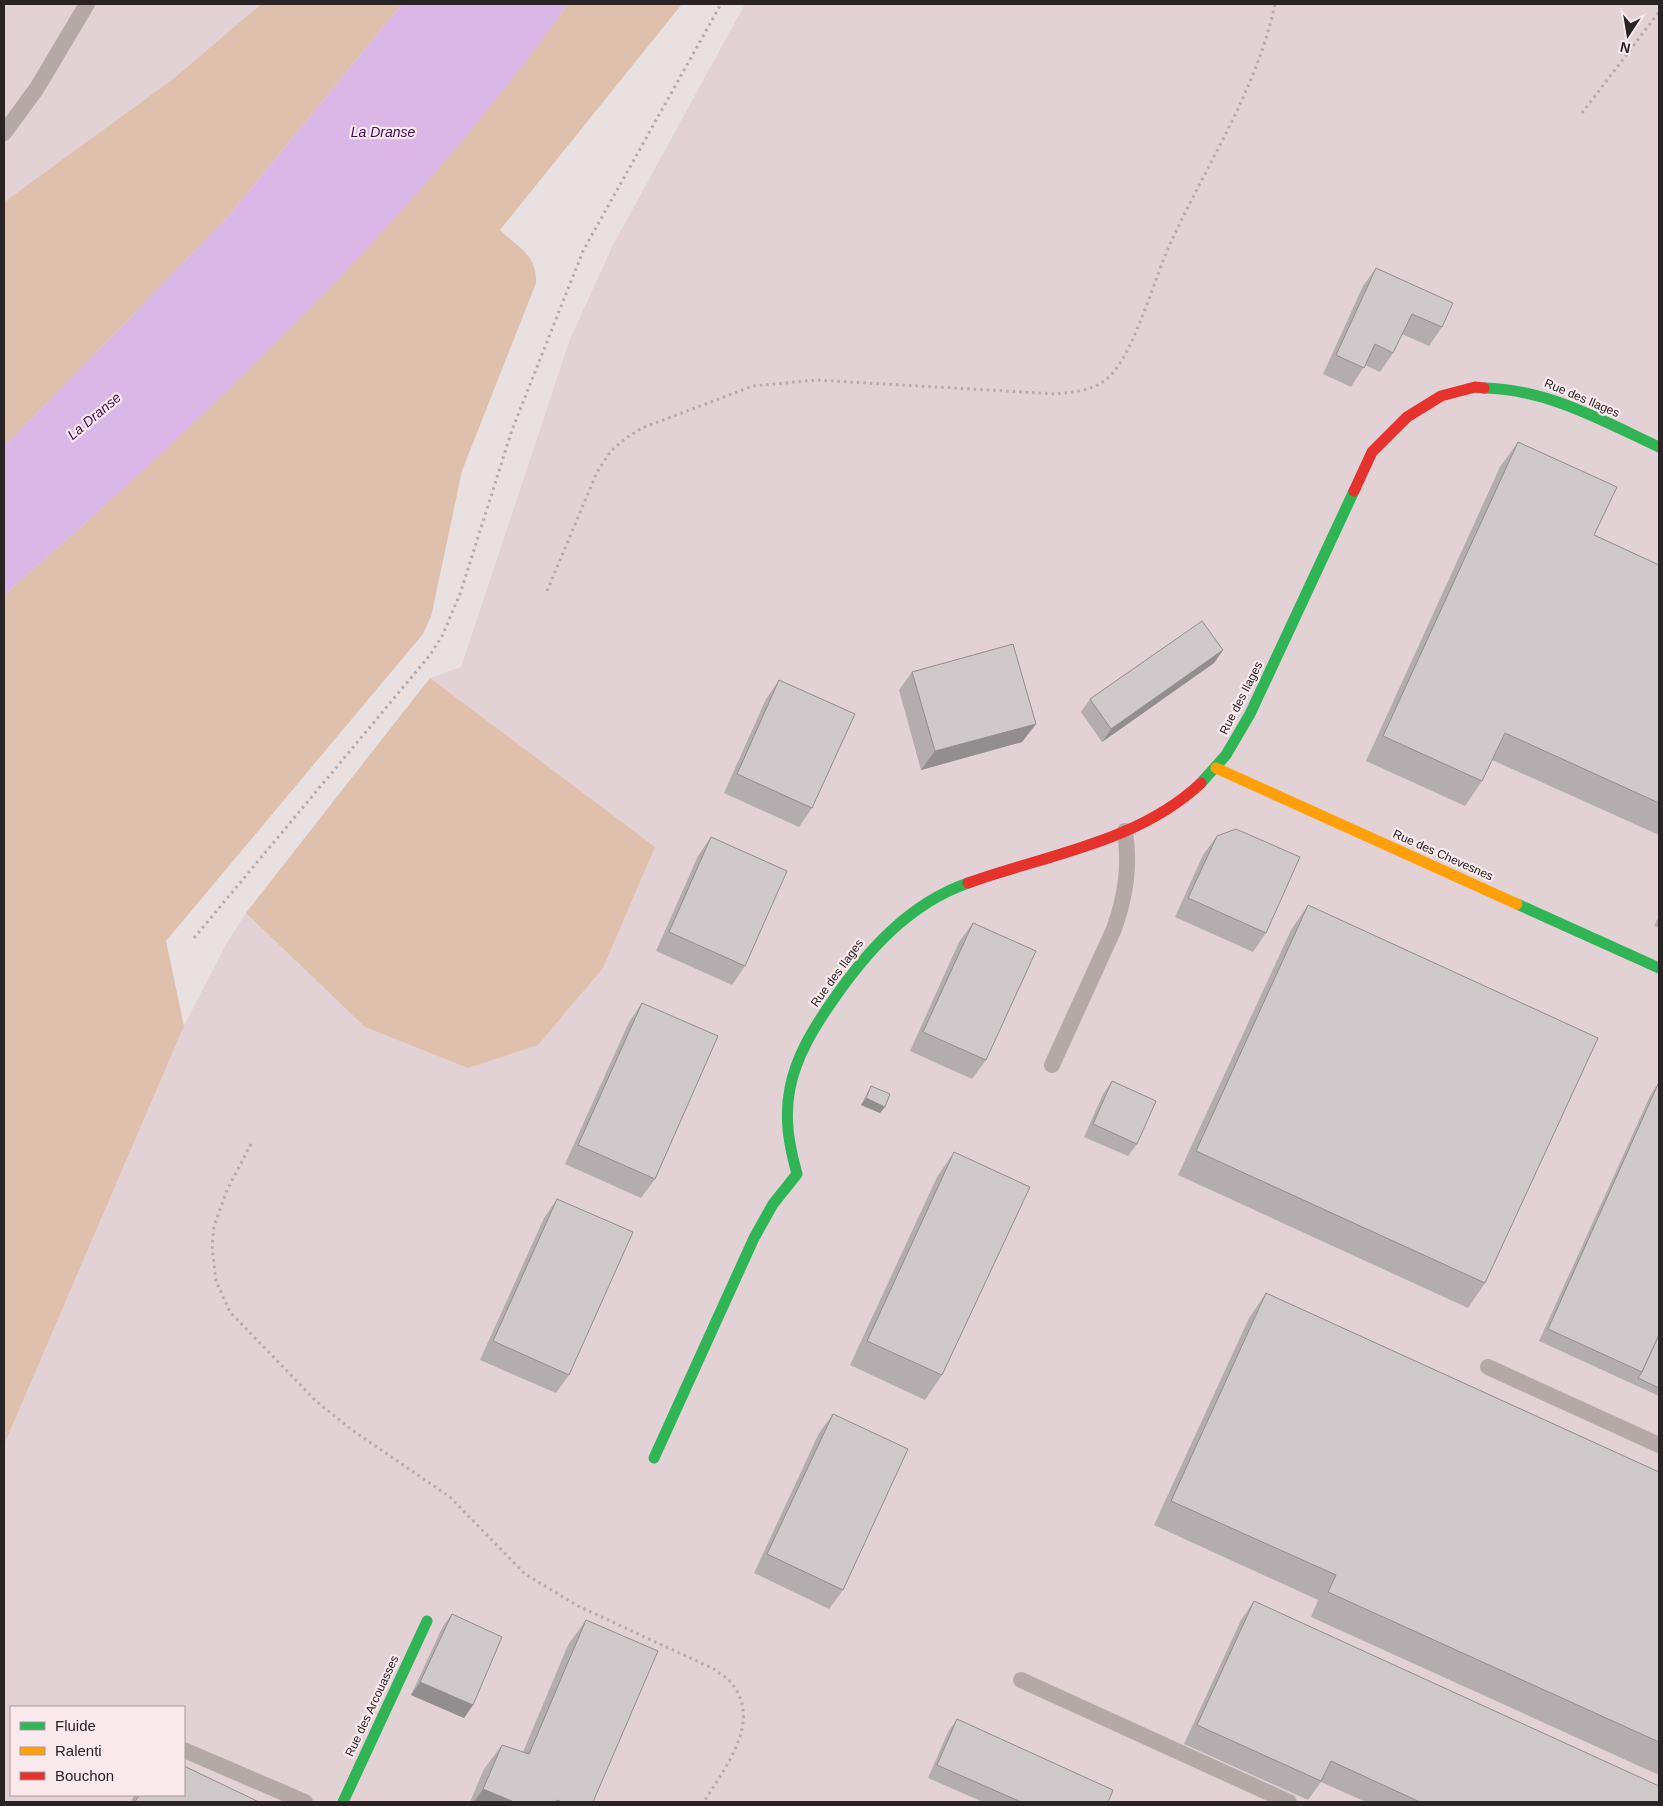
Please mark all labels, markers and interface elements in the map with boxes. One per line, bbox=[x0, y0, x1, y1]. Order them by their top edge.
north arrow bbox=[1603, 10, 1653, 60]
text: N bbox=[1619, 39, 1632, 57]
water label: La Dranse bbox=[351, 124, 416, 140]
street label: Rue des Ilages bbox=[1542, 376, 1622, 420]
water label: La Dranse bbox=[64, 389, 124, 443]
street label: Rue des Ilages bbox=[1217, 659, 1265, 737]
street label: Rue des Chevesnes bbox=[1391, 827, 1495, 883]
street label: Rue des Ilages bbox=[808, 936, 866, 1010]
street label: Rue des Arcouasses bbox=[342, 1653, 402, 1759]
legend bbox=[10, 1706, 185, 1796]
text: Fluide bbox=[55, 1717, 96, 1734]
text: Ralenti bbox=[55, 1742, 102, 1759]
text: Bouchon bbox=[55, 1767, 114, 1784]

